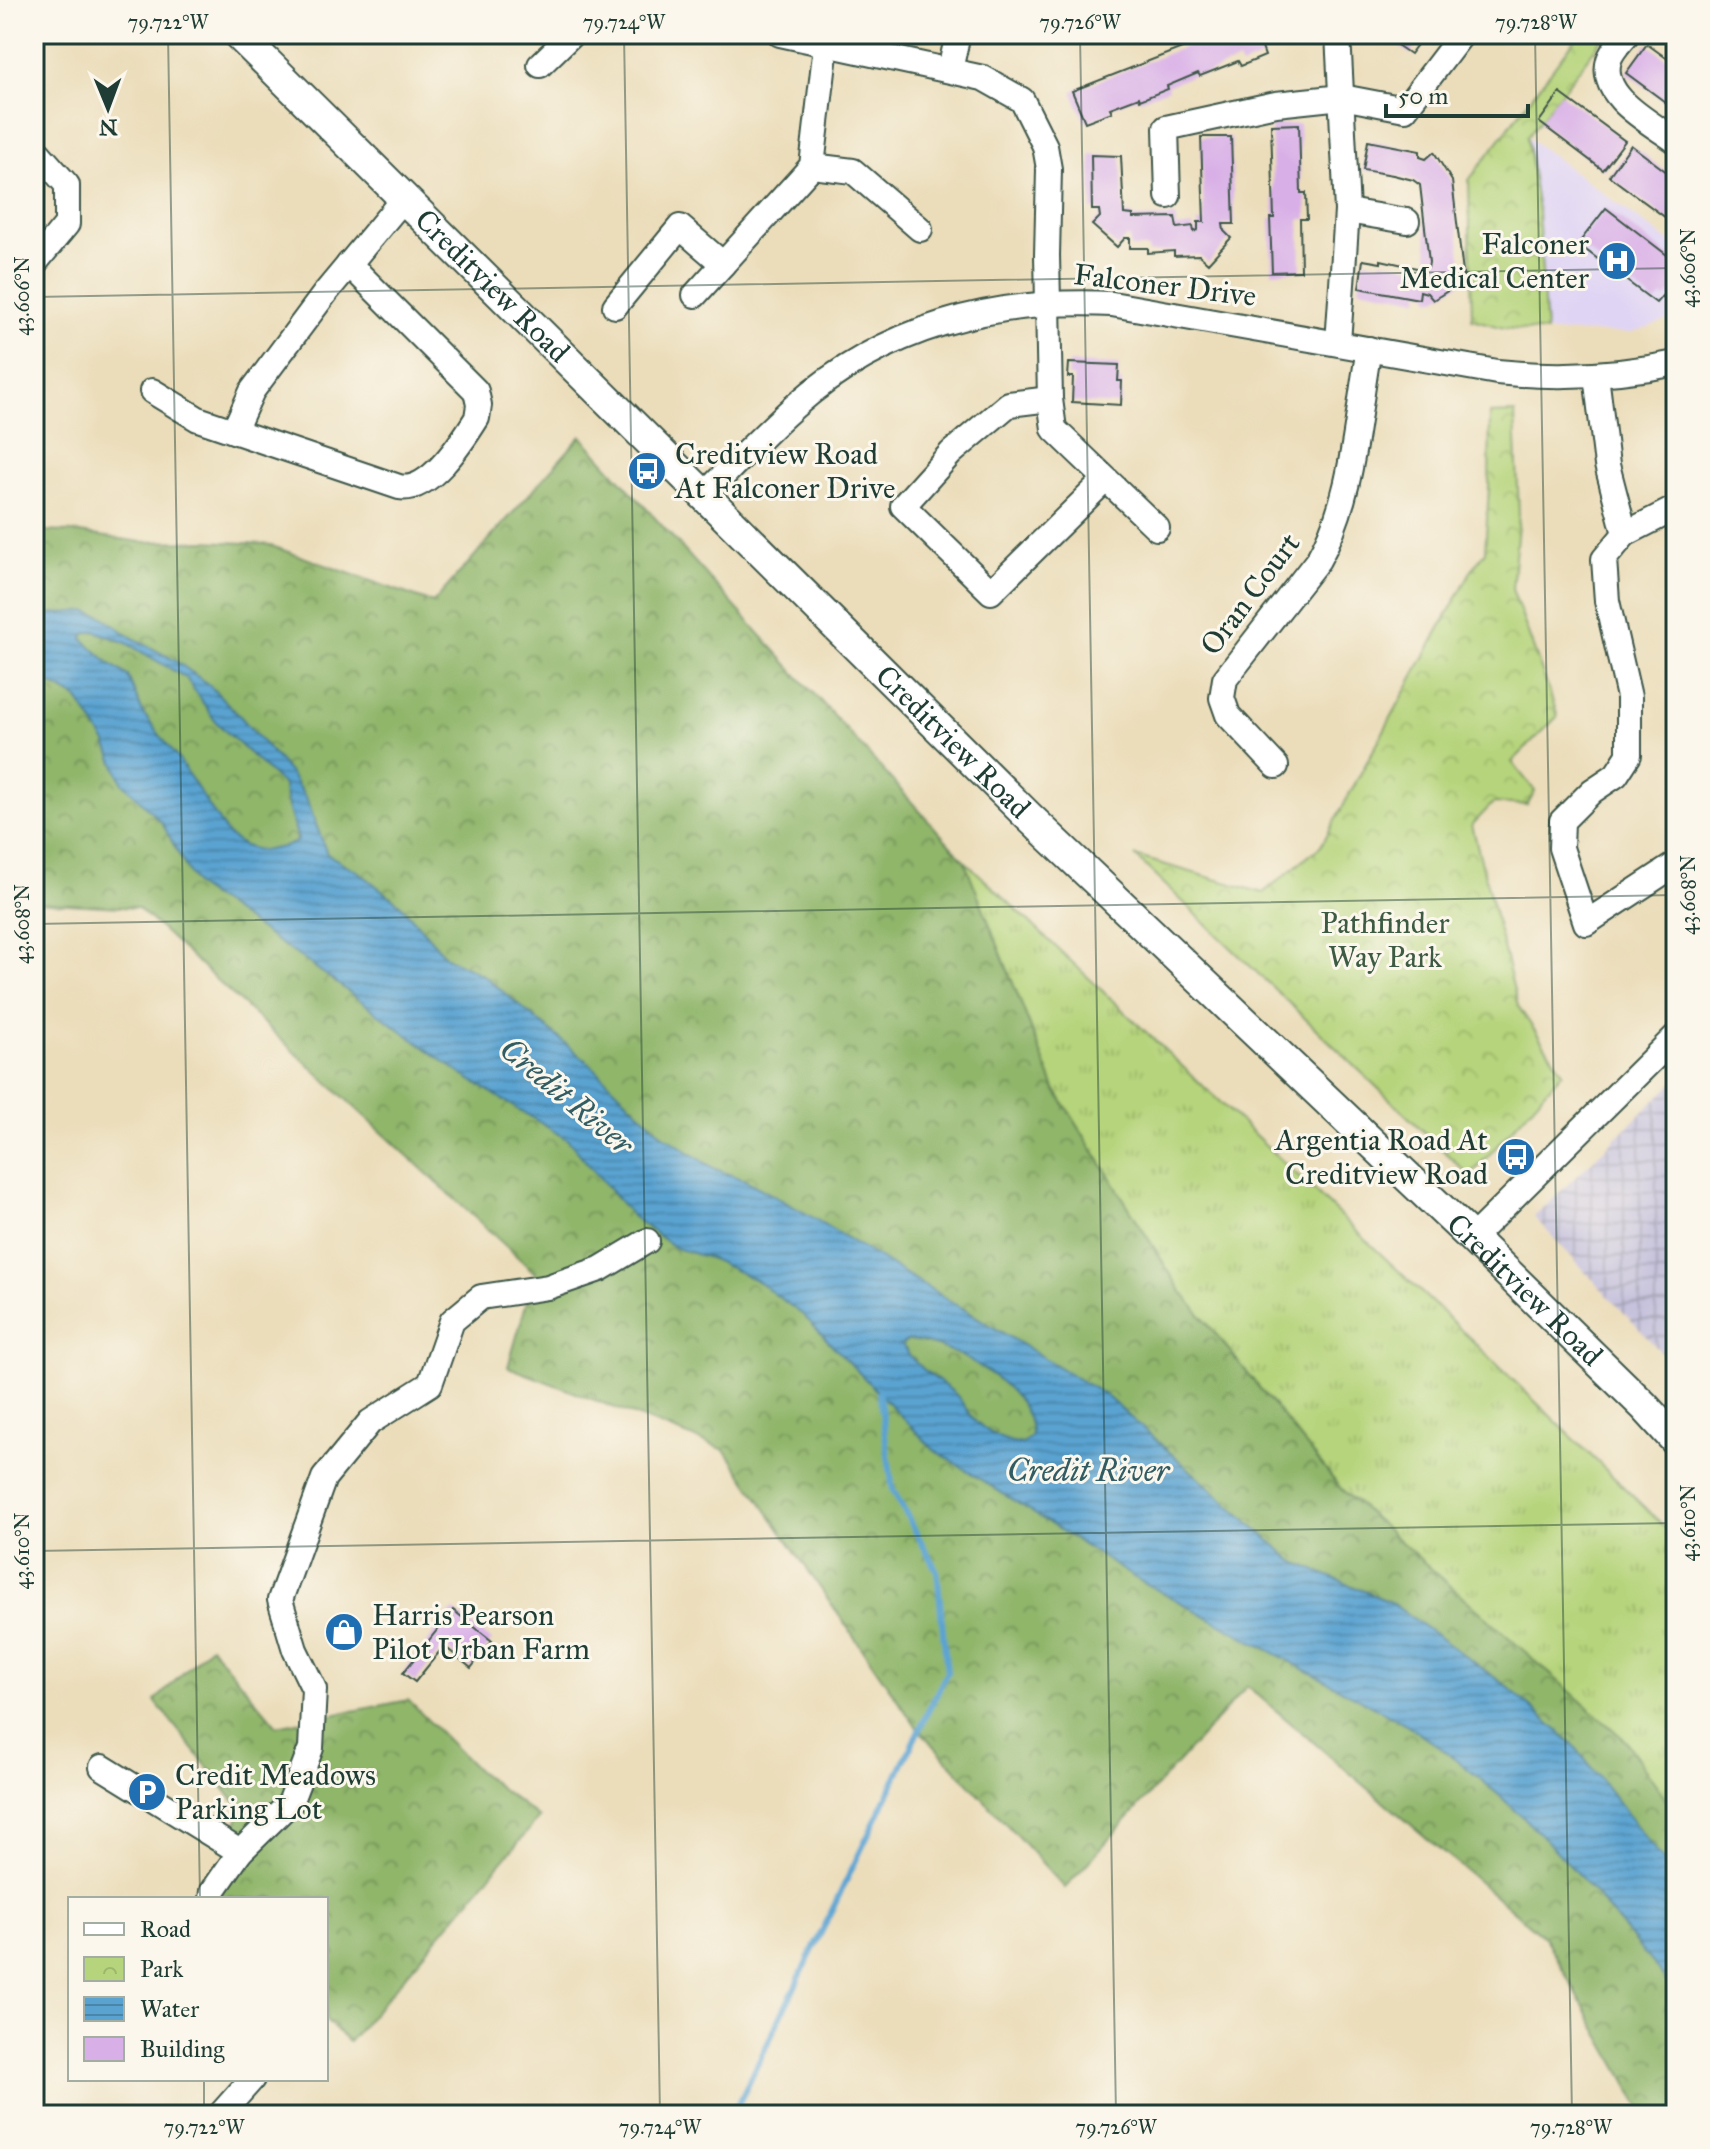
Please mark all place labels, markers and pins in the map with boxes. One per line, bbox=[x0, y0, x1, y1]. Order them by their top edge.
place label: Falconer Medical Center bbox=[1399, 226, 1590, 296]
hospital icon: Falconer Medical Center bbox=[1596, 240, 1638, 282]
place label: Creditview Road At Falconer Drive bbox=[673, 436, 895, 506]
bus stop icon: Creditview Road At Falconer Drive bbox=[626, 450, 668, 492]
place label: Argentia Road At Creditview Road bbox=[1273, 1122, 1488, 1192]
bus stop icon: Argentia Road At Creditview Road bbox=[1495, 1136, 1537, 1178]
place label: Harris Pearson Pilot Urban Farm bbox=[372, 1597, 590, 1667]
shop icon: Harris Pearson Pilot Urban Farm bbox=[323, 1611, 365, 1653]
place label: Credit Meadows Parking Lot bbox=[175, 1757, 376, 1827]
parking icon: Credit Meadows Parking Lot bbox=[126, 1771, 168, 1813]

